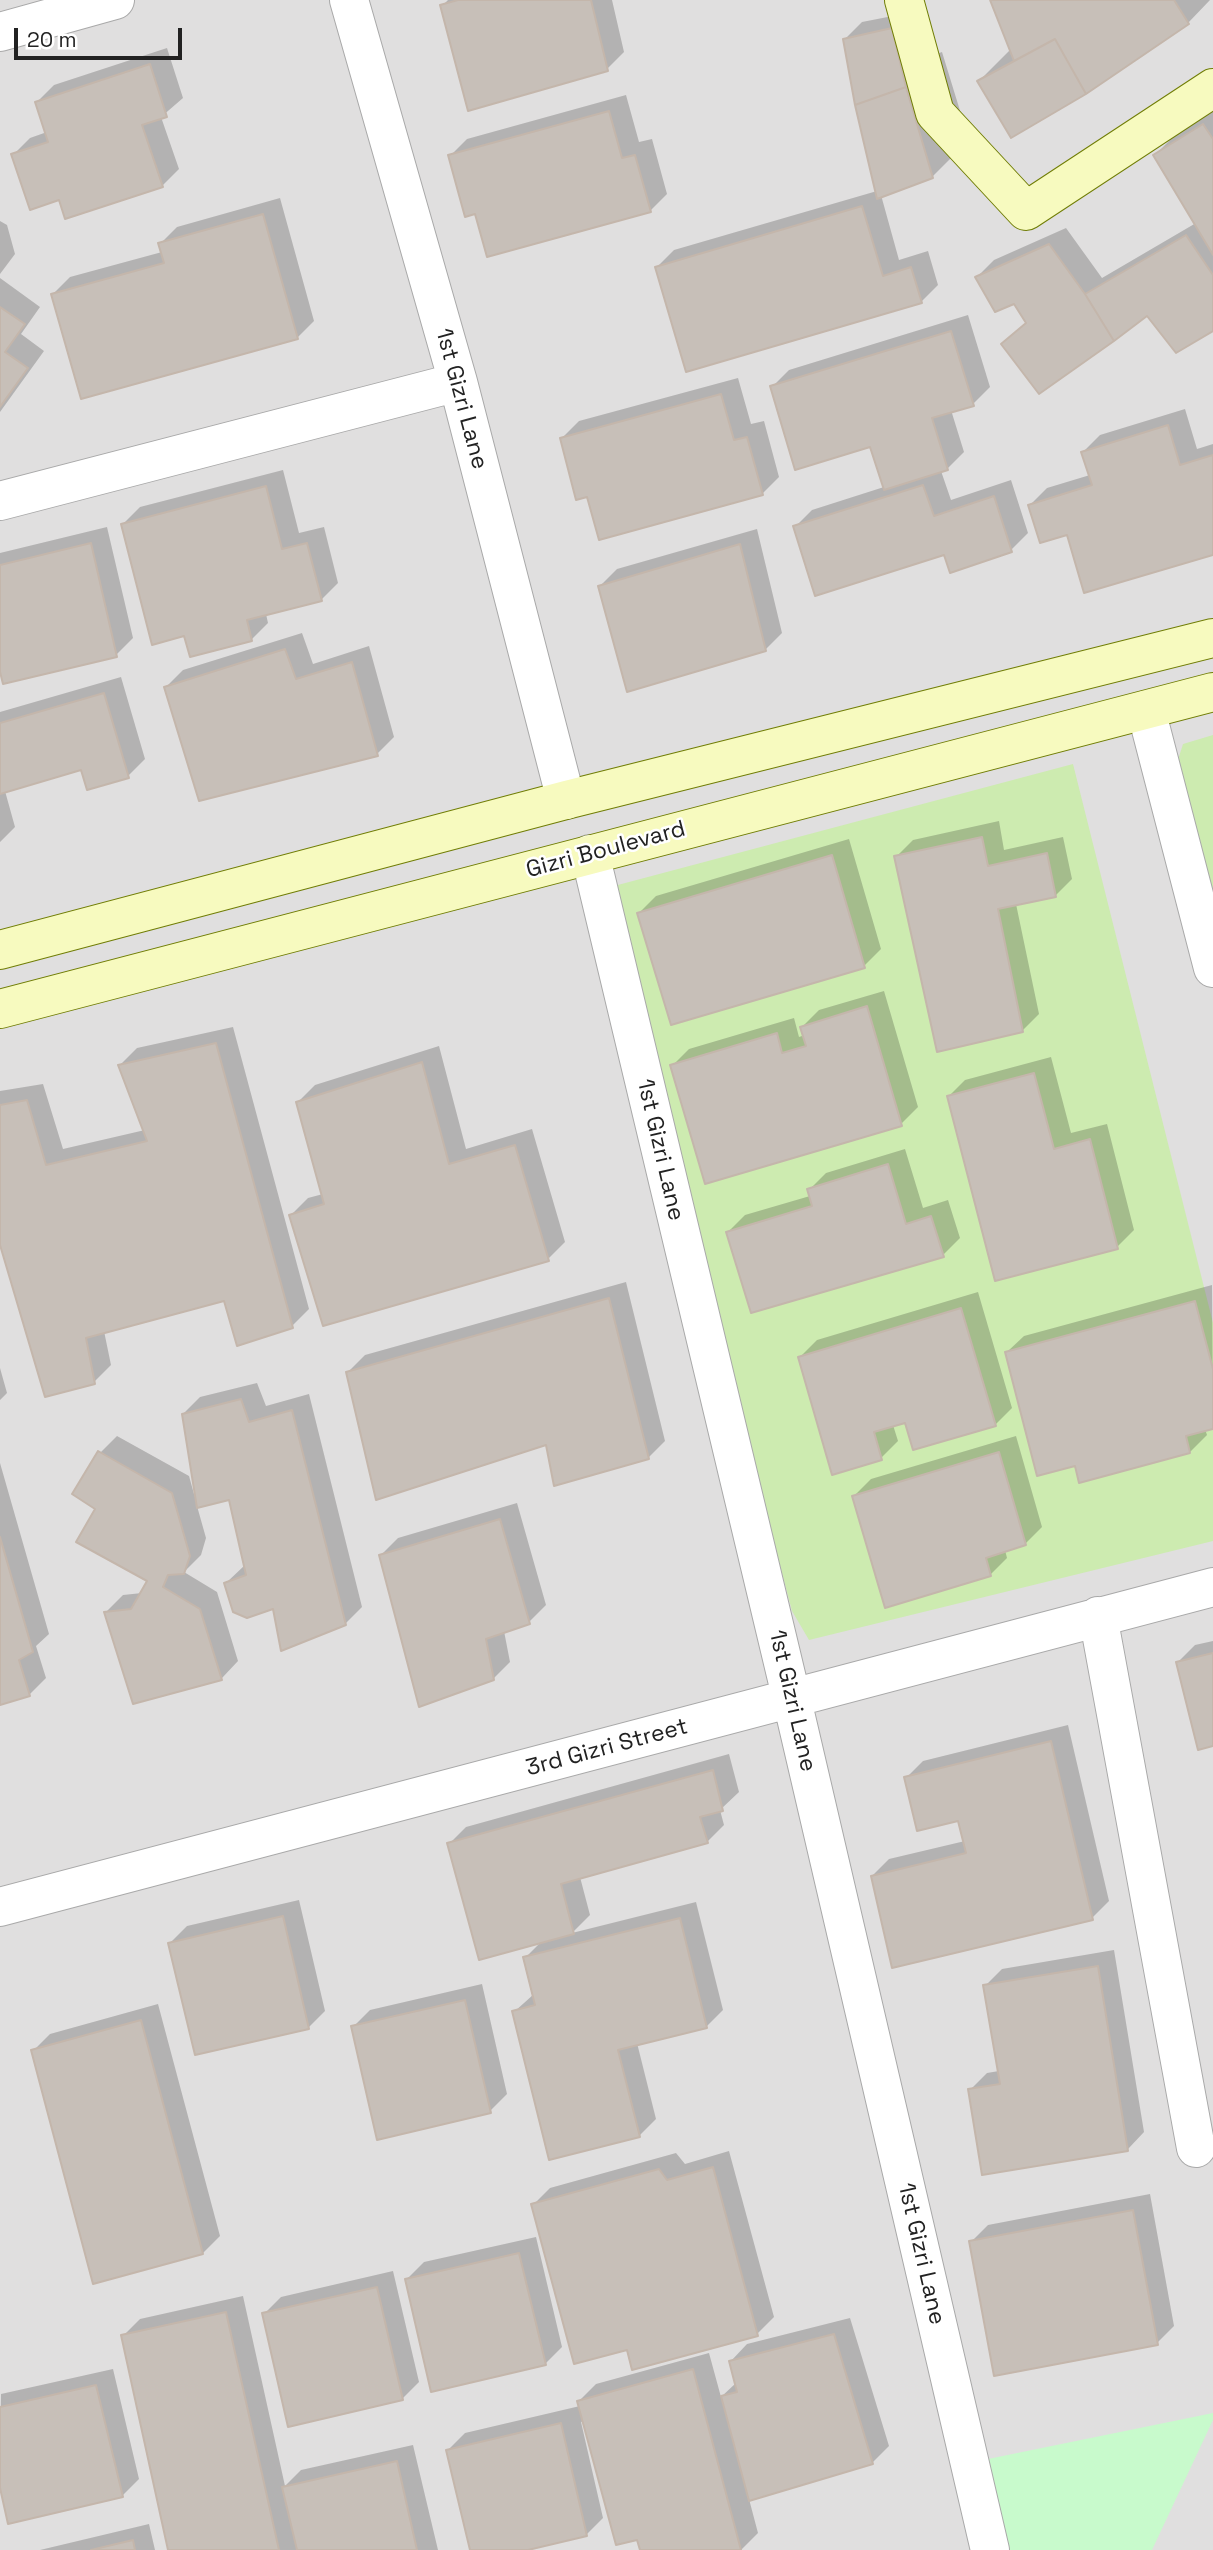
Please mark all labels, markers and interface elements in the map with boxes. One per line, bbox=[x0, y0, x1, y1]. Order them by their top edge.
scale bar bbox=[18, 14, 186, 58]
text: 20 m bbox=[27, 26, 77, 53]
street label: 1st Gizri Lane bbox=[429, 326, 493, 472]
street label: Gizri Boulevard bbox=[523, 815, 689, 885]
street label: 1st Gizri Lane bbox=[630, 1077, 690, 1223]
street label: 1st Gizri Lane bbox=[762, 1628, 822, 1774]
street label: 3rd Gizri Street bbox=[523, 1713, 691, 1783]
street label: 1st Gizri Lane bbox=[891, 2181, 951, 2327]

